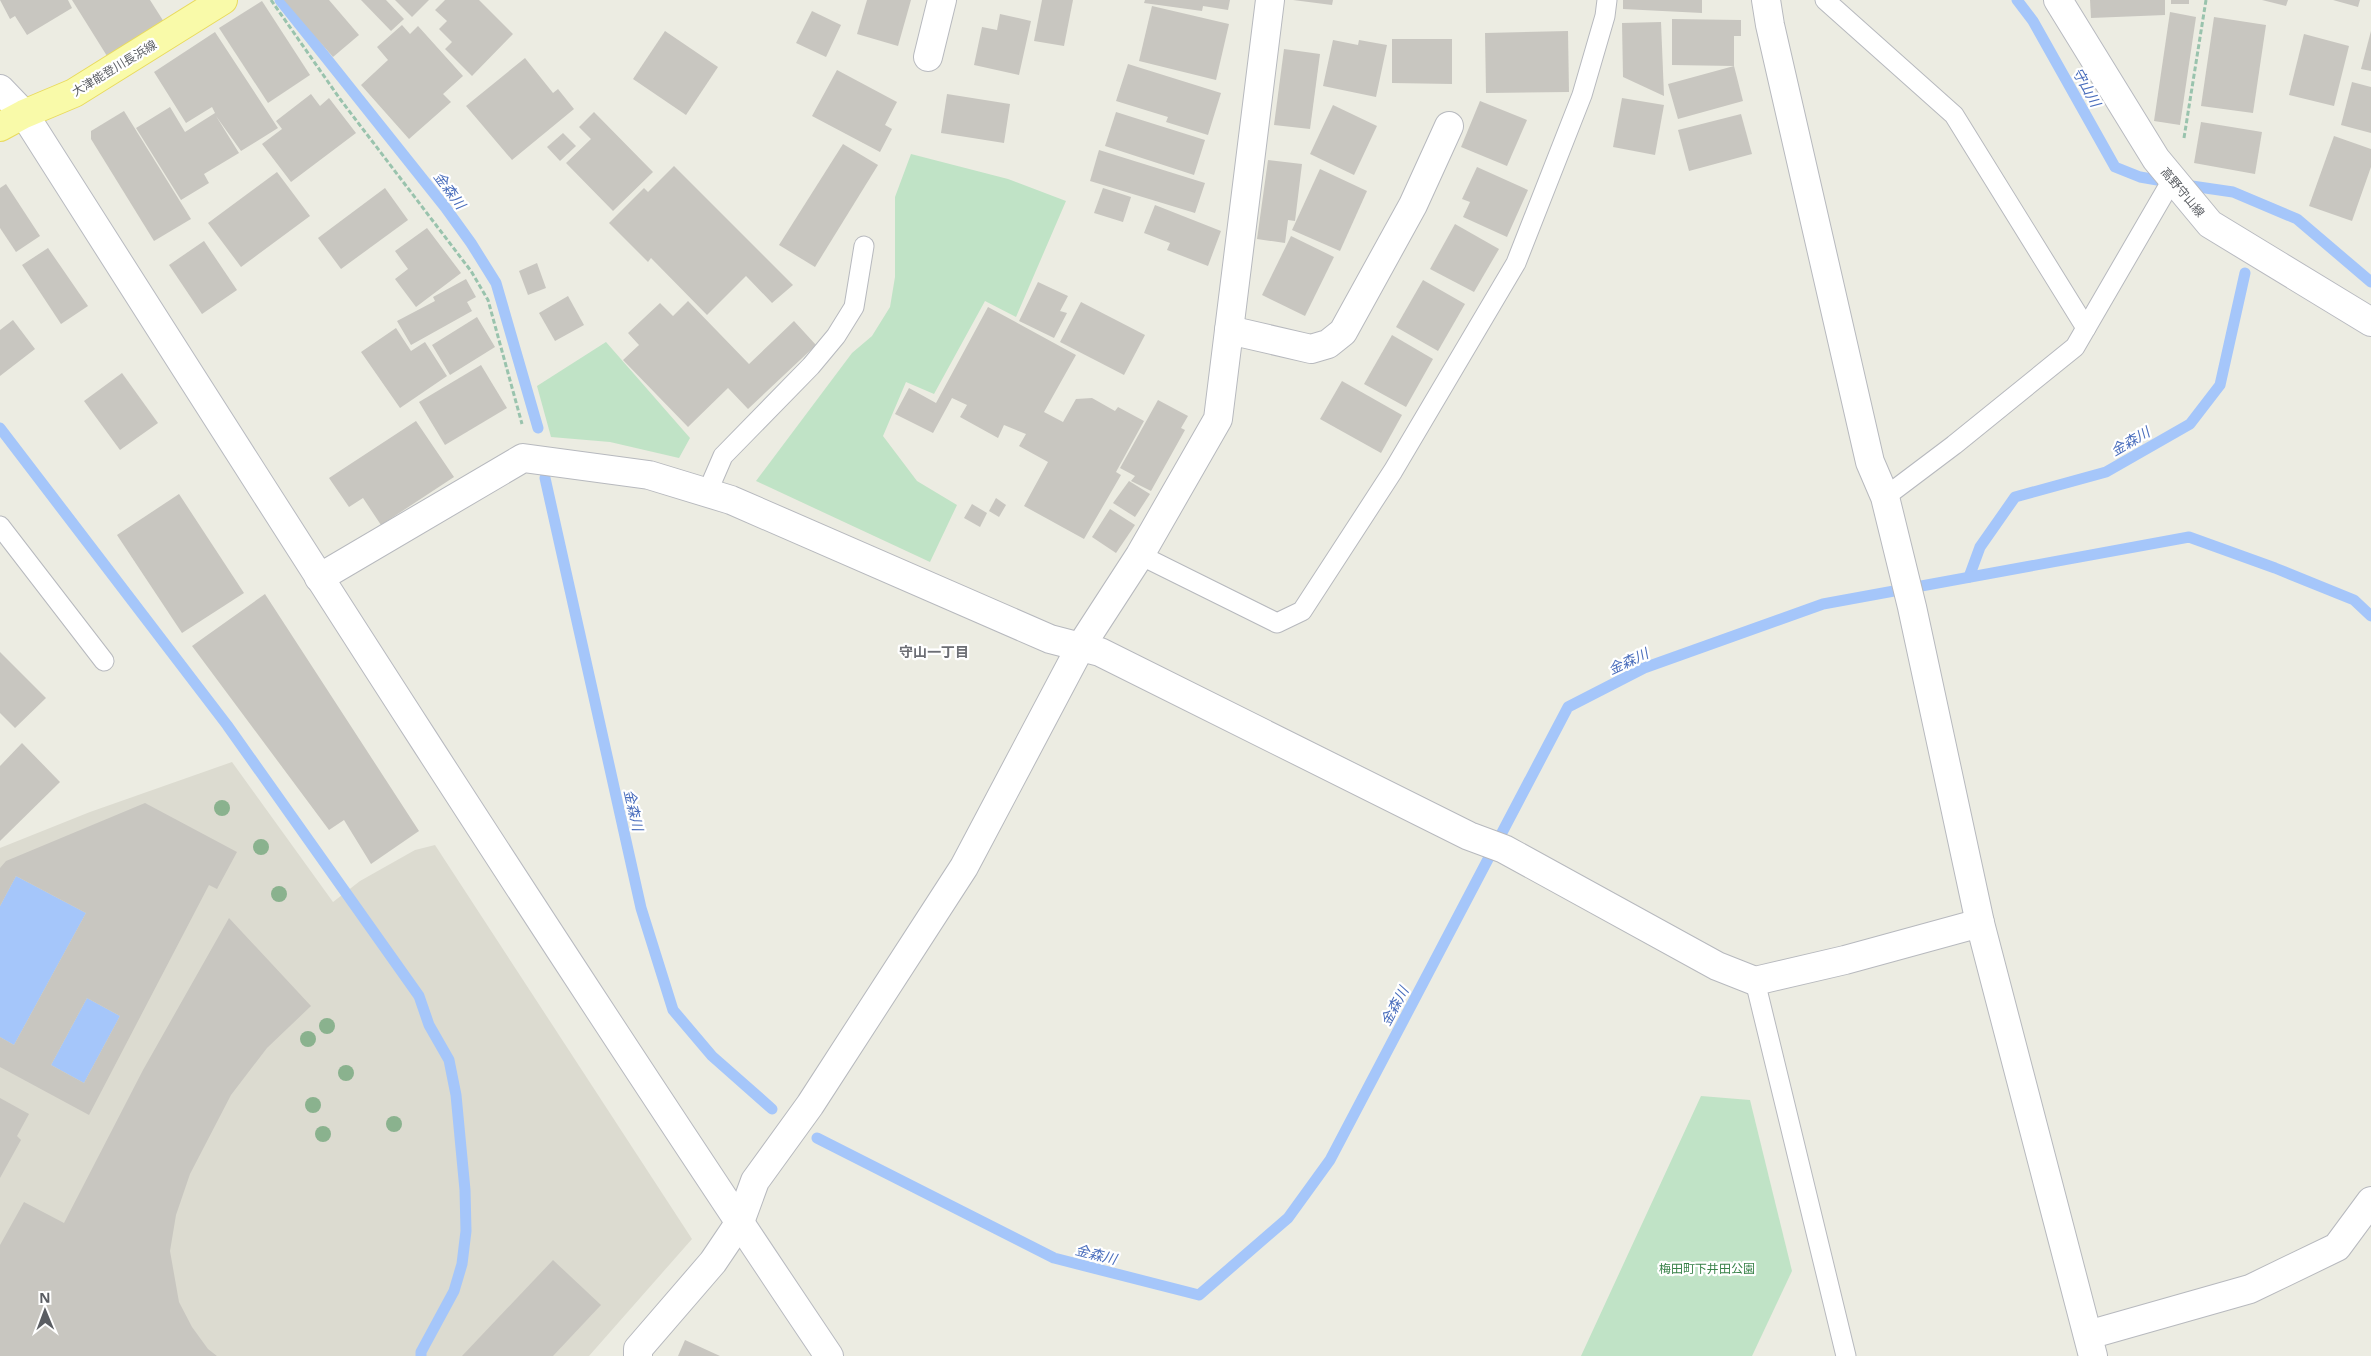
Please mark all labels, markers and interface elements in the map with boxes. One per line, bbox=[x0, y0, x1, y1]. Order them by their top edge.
street label: 大津能登川長浜線 bbox=[68, 36, 160, 100]
water label: 守山川 bbox=[2069, 64, 2106, 112]
street label: 高野守山線 bbox=[2157, 164, 2209, 220]
water label: 金森川 bbox=[430, 168, 471, 214]
water label: 金森川 bbox=[2107, 421, 2155, 460]
district label: 守山一丁目 bbox=[899, 642, 969, 661]
water label: 金森川 bbox=[1605, 643, 1653, 678]
water label: 金森川 bbox=[620, 787, 648, 835]
water label: 金森川 bbox=[1376, 981, 1413, 1029]
water label: 金森川 bbox=[1073, 1240, 1121, 1269]
park label: 梅田町下井田公園 bbox=[1659, 1260, 1755, 1277]
north arrow bbox=[20, 1286, 70, 1336]
text: N bbox=[39, 1288, 51, 1307]

